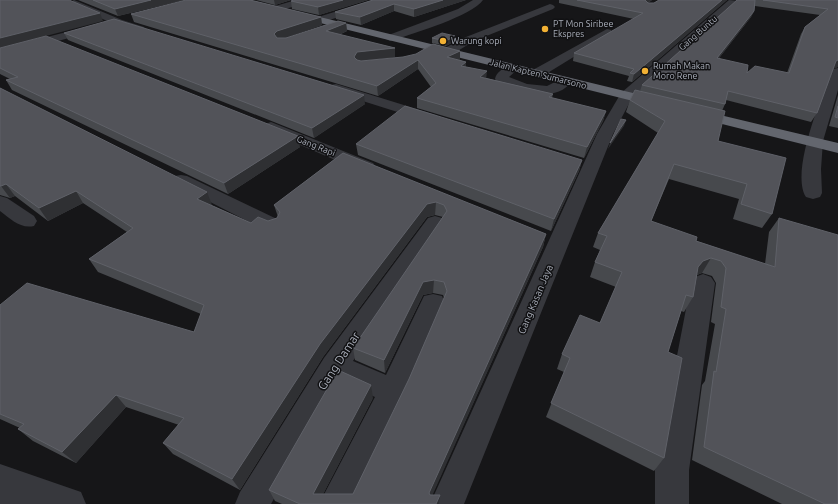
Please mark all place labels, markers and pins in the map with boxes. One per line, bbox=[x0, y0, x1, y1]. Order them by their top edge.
place label: PT Mon Siribee Ekspres bbox=[553, 19, 613, 39]
marker: PT Mon Siribee Ekspres bbox=[540, 24, 550, 34]
marker: Warung kopi bbox=[438, 36, 448, 46]
place label: Warung kopi bbox=[451, 36, 502, 46]
place label: Rumah Makan Moro Rene bbox=[653, 61, 710, 81]
marker: Rumah Makan Moro Rene bbox=[640, 66, 650, 76]

